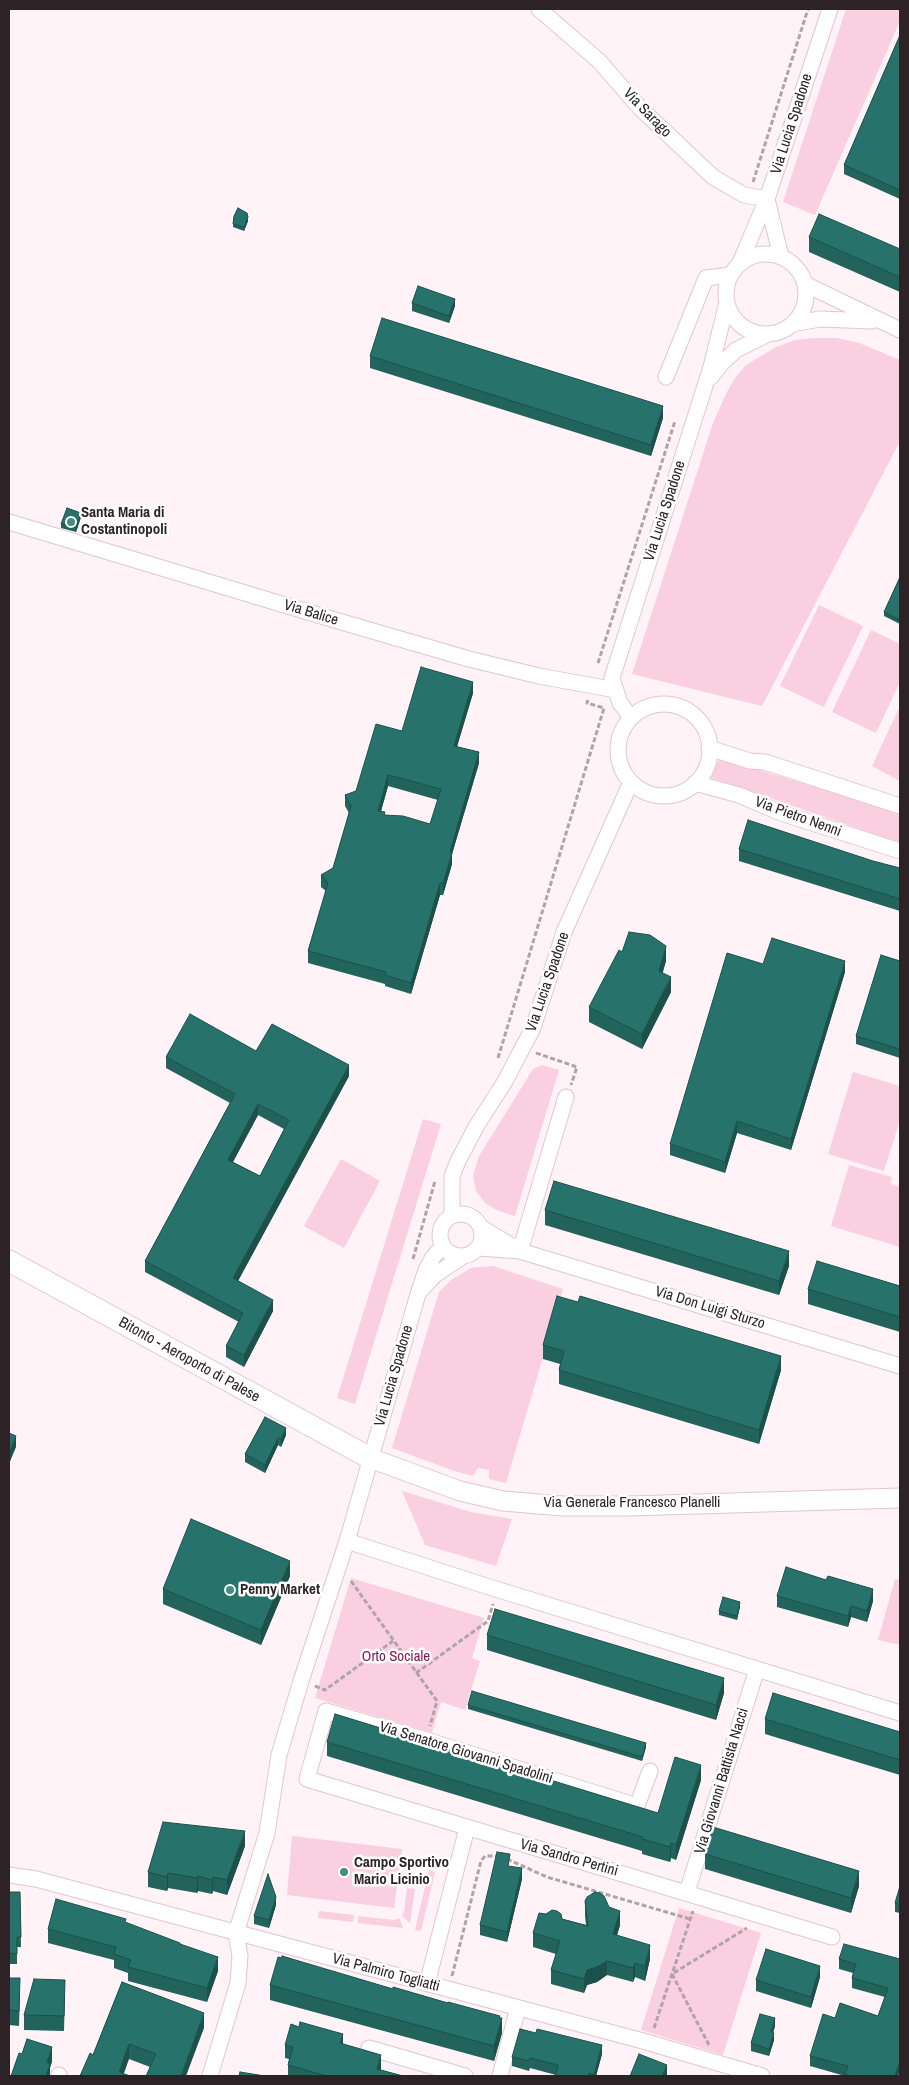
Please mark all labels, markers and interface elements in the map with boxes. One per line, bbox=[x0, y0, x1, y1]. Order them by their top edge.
street label: Via Lucia Spadone bbox=[767, 72, 817, 176]
street label: Via Sarago bbox=[619, 85, 675, 141]
street label: Via Lucia Spadone bbox=[640, 459, 690, 563]
place label: Santa Maria di Costantinopoli bbox=[81, 504, 167, 539]
marker: Santa Maria di Costantinopoli bbox=[65, 516, 77, 528]
street label: Via Balice bbox=[282, 596, 340, 630]
street label: Via Pietro Nenni bbox=[752, 793, 844, 841]
street label: Via Lucia Spadone bbox=[522, 930, 574, 1034]
street label: Via Don Luigi Sturzo bbox=[653, 1283, 767, 1333]
street label: Bitonto - Aeroporto di Palese bbox=[115, 1314, 263, 1406]
street label: Via Lucia Spadone bbox=[371, 1323, 417, 1429]
street label: Via Generale Francesco Planelli bbox=[544, 1494, 720, 1512]
place label: Penny Market bbox=[240, 1581, 320, 1599]
marker: Penny Market bbox=[224, 1584, 236, 1596]
park label: Orto Sociale bbox=[362, 1648, 430, 1666]
street label: Via Giovanni Battista Nacci bbox=[691, 1706, 753, 1856]
street label: Via Senatore Giovanni Spadolini bbox=[377, 1718, 555, 1788]
street label: Via Sandro Pertini bbox=[518, 1835, 620, 1881]
place label: Campo Sportivo Mario Licinio bbox=[354, 1854, 449, 1889]
marker: Campo Sportivo Mario Licinio bbox=[338, 1866, 350, 1878]
street label: Via Palmiro Togliatti bbox=[330, 1950, 442, 1996]

